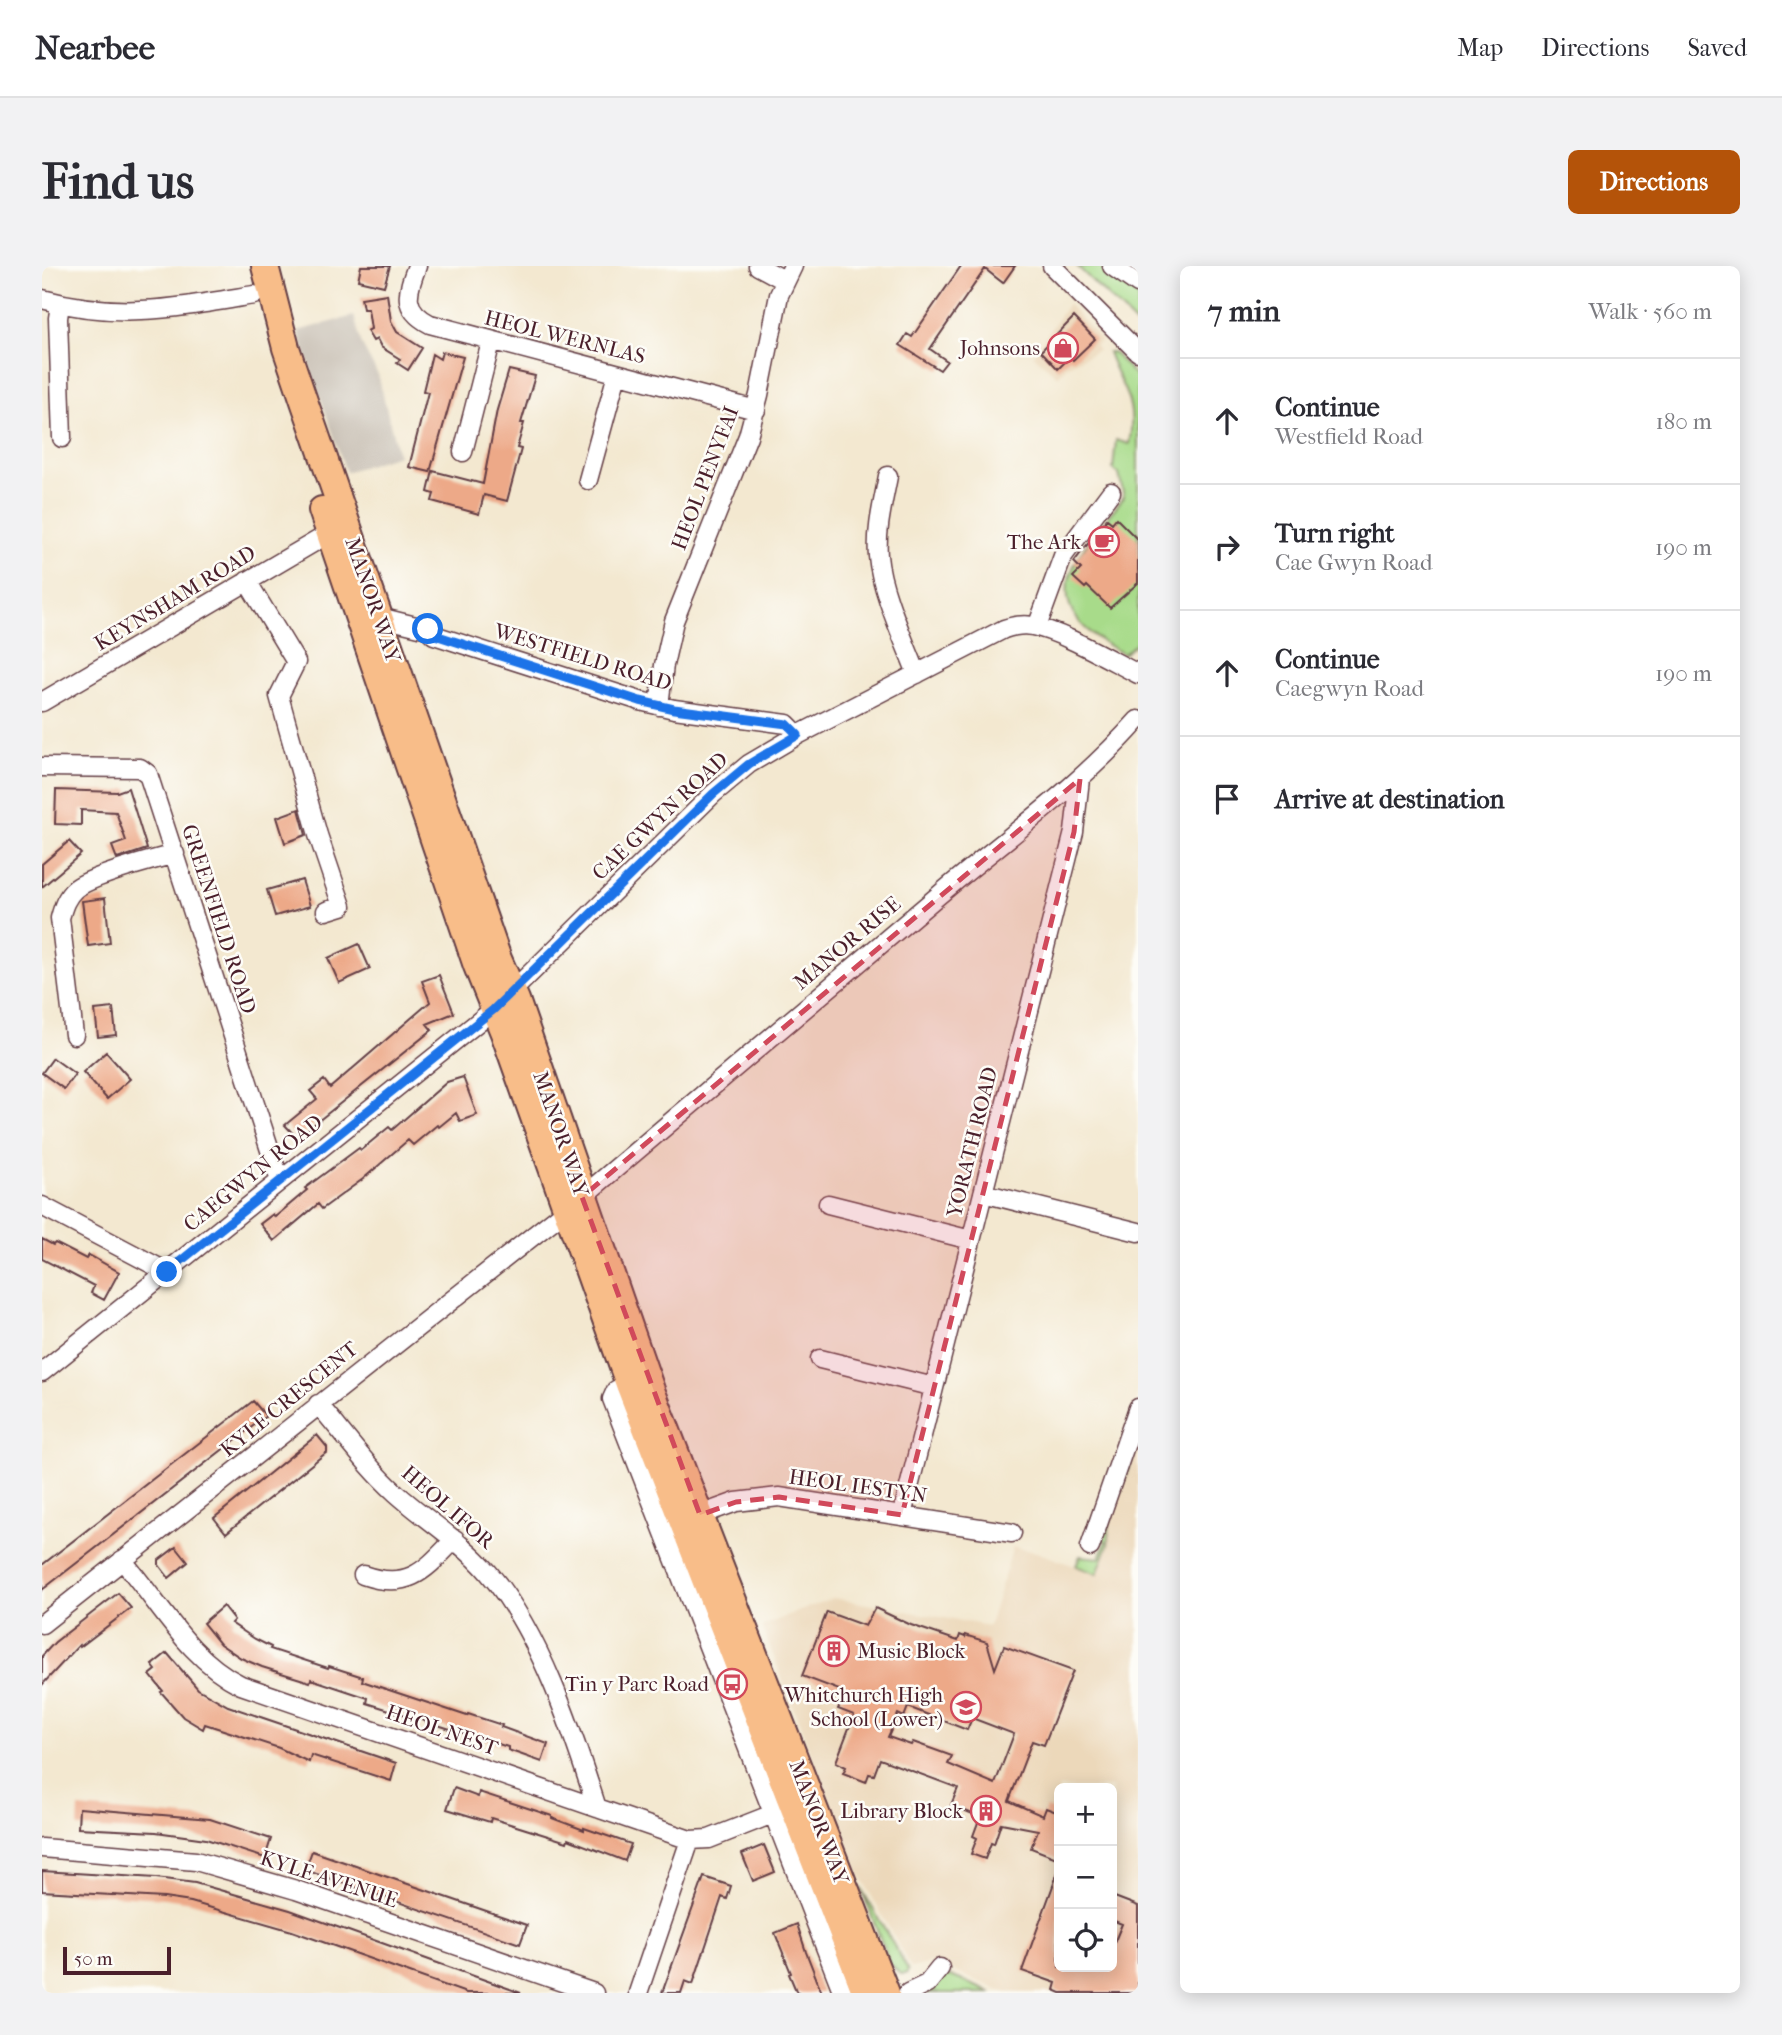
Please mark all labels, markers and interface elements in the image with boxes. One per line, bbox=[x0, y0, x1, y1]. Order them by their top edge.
text: Nearbee bbox=[35, 29, 155, 68]
text: Map bbox=[1457, 34, 1503, 62]
text: Directions bbox=[1541, 34, 1649, 62]
text: Saved bbox=[1687, 34, 1747, 62]
button: Directions bbox=[1568, 150, 1740, 214]
text: Find us bbox=[42, 153, 194, 211]
text: 7 min bbox=[1208, 294, 1280, 329]
text: Walk · 560 m bbox=[1588, 298, 1712, 325]
street label: HEOL WERNLAS bbox=[482, 305, 648, 369]
shop icon: Johnsons bbox=[1046, 331, 1080, 365]
place label: Johnsons bbox=[958, 336, 1040, 360]
text: Continue bbox=[1275, 392, 1380, 423]
icon: ahead bbox=[1208, 402, 1246, 440]
street label: HEOL PENYFAI bbox=[667, 403, 743, 553]
text: 180 m bbox=[1655, 408, 1712, 435]
text: Westfield Road bbox=[1275, 423, 1423, 450]
text: Turn right bbox=[1275, 518, 1395, 549]
cafe icon: The Ark bbox=[1087, 525, 1121, 559]
icon: right bbox=[1208, 528, 1246, 566]
place label: The Ark bbox=[1007, 530, 1081, 554]
street label: MANOR WAY bbox=[340, 534, 406, 667]
text: 190 m bbox=[1655, 534, 1712, 561]
street label: KEYNSHAM ROAD bbox=[90, 540, 260, 656]
text: Cae Gwyn Road bbox=[1275, 549, 1432, 576]
route start bbox=[412, 613, 443, 644]
street label: WESTFIELD ROAD bbox=[490, 618, 675, 695]
text: Continue bbox=[1275, 644, 1380, 675]
icon: ahead bbox=[1208, 654, 1246, 692]
text: 190 m bbox=[1655, 660, 1712, 687]
text: Caegwyn Road bbox=[1275, 675, 1424, 702]
street label: CAE GWYN ROAD bbox=[587, 747, 733, 885]
icon: arrive bbox=[1208, 780, 1246, 818]
text: Arrive at destination bbox=[1275, 784, 1505, 815]
street label: GREENFIELD ROAD bbox=[177, 821, 261, 1017]
street label: MANOR RISE bbox=[789, 891, 905, 995]
street label: YORATH ROAD bbox=[941, 1064, 1002, 1221]
street label: MANOR WAY bbox=[528, 1068, 594, 1201]
street label: CAEGWYN ROAD bbox=[179, 1110, 327, 1236]
route end bbox=[151, 1256, 182, 1287]
street label: KYLE CRESCENT bbox=[216, 1336, 363, 1462]
street label: HEOL IFOR bbox=[397, 1461, 499, 1554]
street label: HEOL IESTYN bbox=[787, 1464, 929, 1508]
building icon: Music Block bbox=[817, 1634, 851, 1668]
place label: Music Block bbox=[857, 1639, 966, 1663]
bus stop icon: Tin y Parc Road bbox=[715, 1667, 749, 1701]
place label: Tin y Parc Road bbox=[565, 1672, 710, 1696]
place label: Whitchurch High School (Lower) bbox=[783, 1683, 943, 1731]
school or university icon: Whitchurch High School (Lower) bbox=[949, 1690, 983, 1724]
street label: HEOL NEST bbox=[383, 1700, 502, 1761]
street label: MANOR WAY bbox=[784, 1756, 854, 1888]
map controls bbox=[1054, 1783, 1117, 1972]
button: + bbox=[1054, 1783, 1117, 1846]
building icon: Library Block bbox=[969, 1794, 1003, 1828]
place label: Library Block bbox=[840, 1799, 963, 1823]
street label: KYLE AVENUE bbox=[257, 1845, 401, 1913]
button: − bbox=[1054, 1846, 1117, 1909]
button: locate bbox=[1054, 1909, 1117, 1972]
scale bar bbox=[63, 1944, 172, 1976]
text: 50 m bbox=[74, 1948, 113, 1970]

